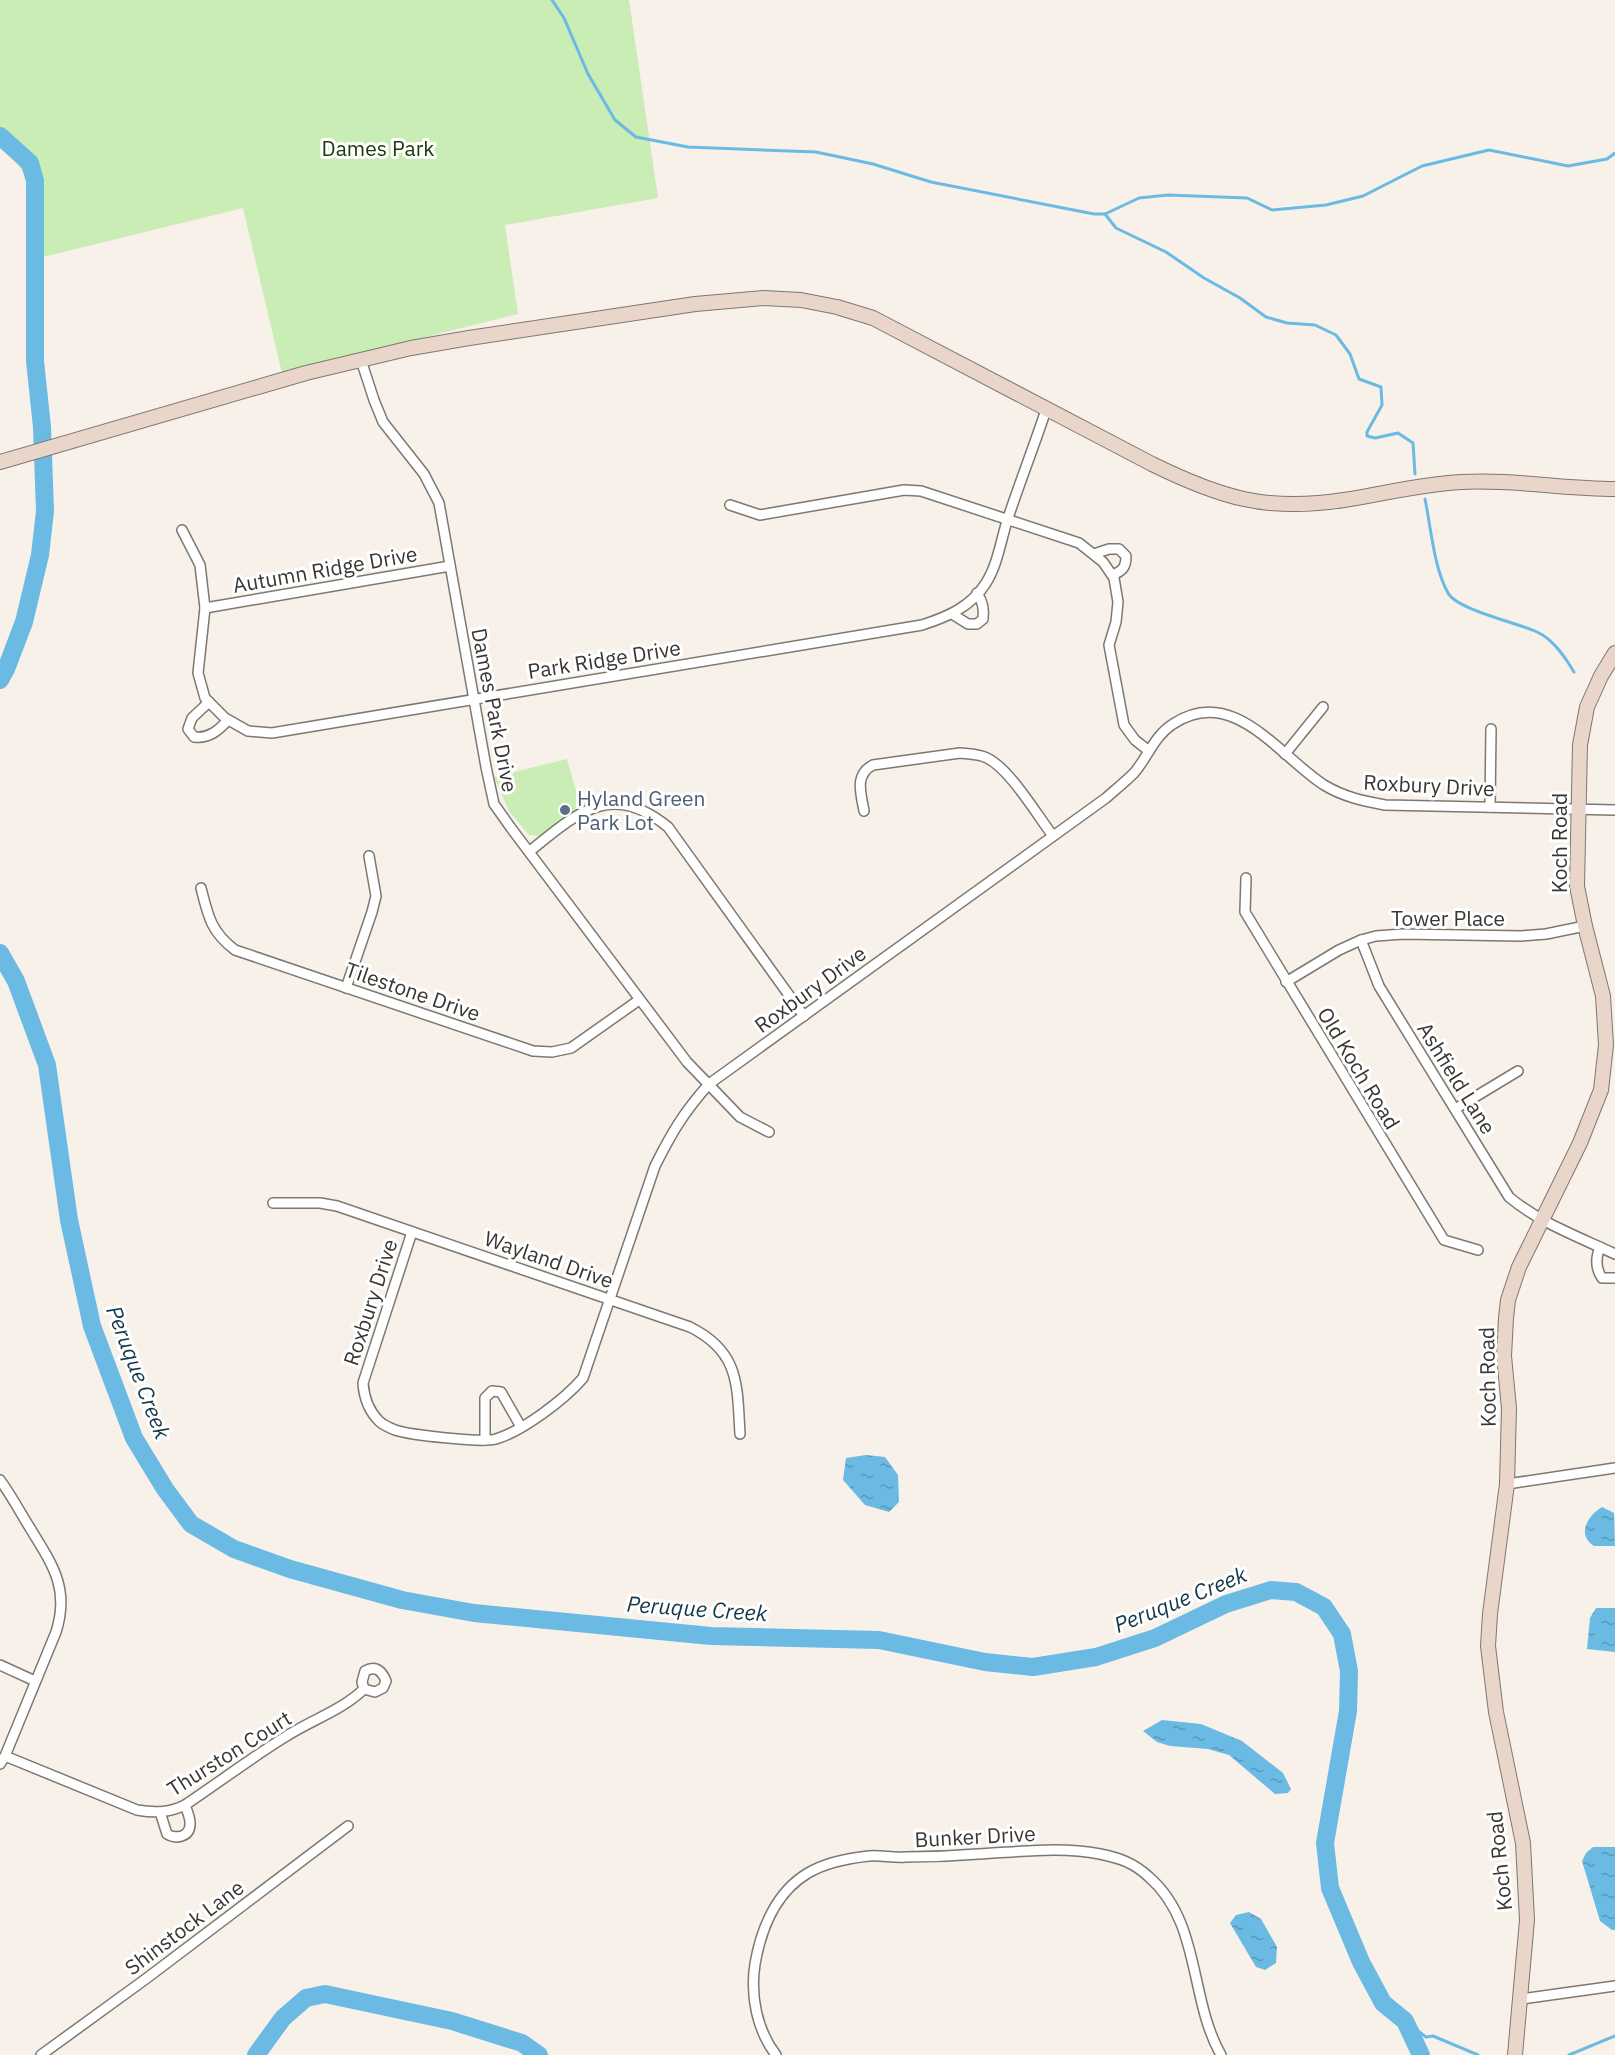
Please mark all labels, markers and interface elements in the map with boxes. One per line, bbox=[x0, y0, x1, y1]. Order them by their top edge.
park label: Dames Park bbox=[322, 134, 434, 162]
street label: Autumn Ridge Drive bbox=[231, 539, 419, 599]
street label: Dames Park Drive bbox=[465, 626, 525, 794]
street label: Park Ridge Drive bbox=[525, 633, 683, 685]
street label: Roxbury Drive bbox=[1363, 768, 1495, 802]
place label: Hyland Green Park Lot bbox=[577, 784, 706, 836]
street label: Koch Road bbox=[1545, 793, 1573, 893]
marker: Hyland Green Park Lot bbox=[558, 803, 572, 817]
street label: Tower Place bbox=[1391, 904, 1505, 932]
street label: Roxbury Drive bbox=[749, 939, 871, 1039]
street label: Tilestone Drive bbox=[342, 955, 484, 1027]
street label: Old Koch Road bbox=[1311, 1002, 1407, 1134]
street label: Ashfield Lane bbox=[1411, 1017, 1503, 1139]
street label: Wayland Drive bbox=[481, 1224, 617, 1294]
street label: Roxbury Drive bbox=[336, 1235, 404, 1369]
water label: Peruque Creek bbox=[100, 1301, 178, 1443]
street label: Koch Road bbox=[1472, 1327, 1502, 1427]
water label: Peruque Creek bbox=[1109, 1559, 1251, 1639]
water label: Peruque Creek bbox=[626, 1589, 769, 1627]
street label: Thurston Court bbox=[162, 1704, 296, 1802]
street label: Koch Road bbox=[1480, 1810, 1518, 1912]
street label: Bunker Drive bbox=[914, 1819, 1036, 1853]
street label: Shinstock Lane bbox=[119, 1873, 249, 1981]

